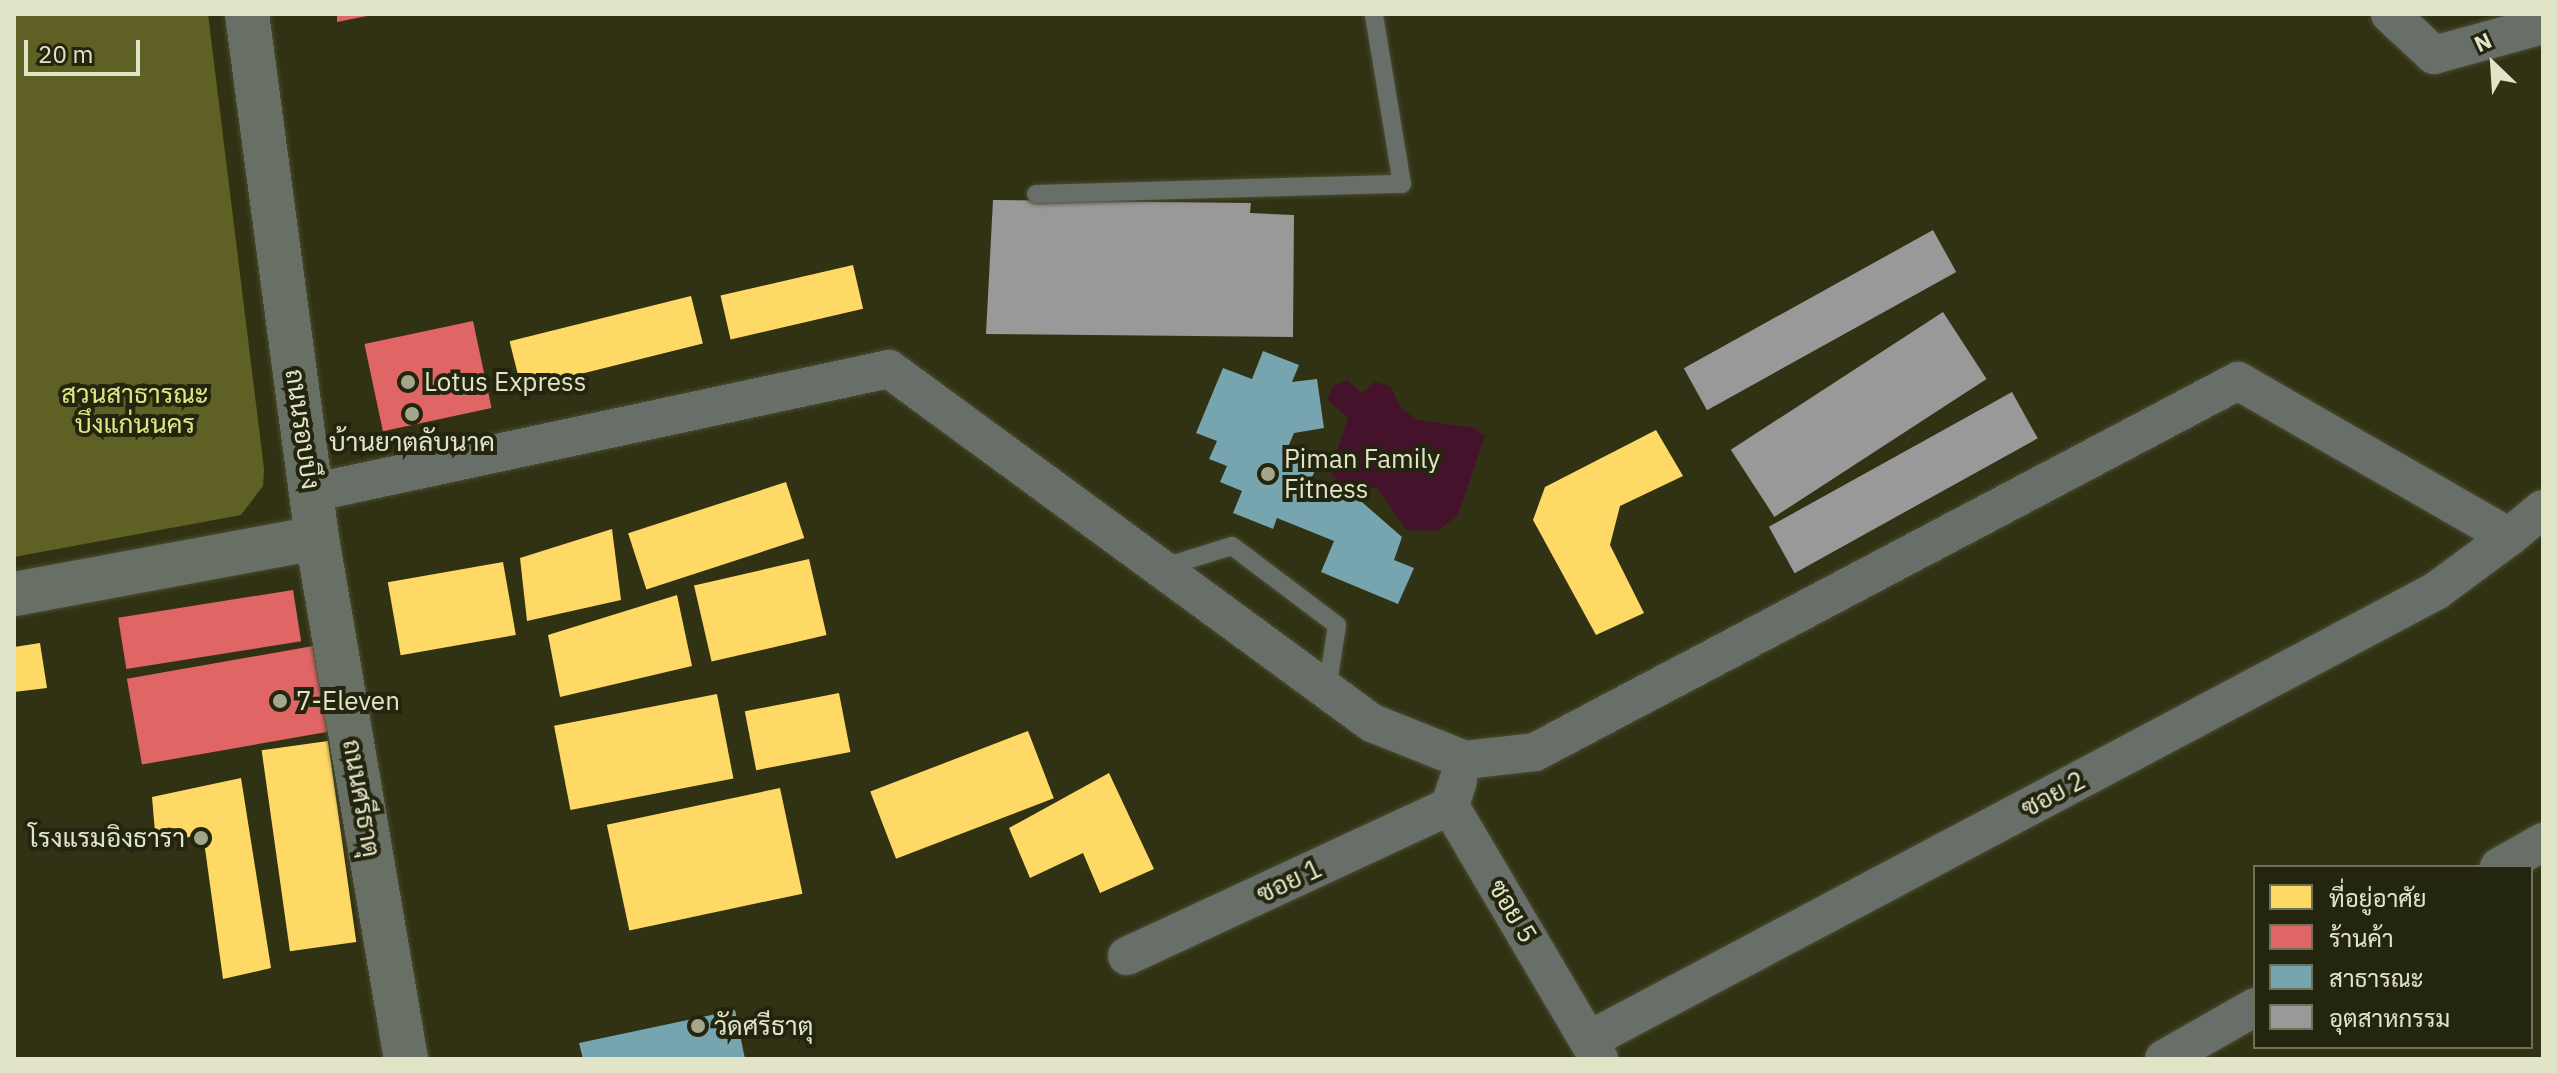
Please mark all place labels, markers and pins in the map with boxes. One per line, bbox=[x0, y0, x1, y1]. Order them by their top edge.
place label: Lotus Express bbox=[424, 366, 586, 398]
marker: Lotus Express bbox=[399, 373, 417, 391]
marker: บ้านยาตลับนาค bbox=[403, 405, 421, 423]
place label: บ้านยาตลับนาค bbox=[329, 426, 495, 458]
place label: Piman Family Fitness bbox=[1284, 443, 1440, 504]
marker: Piman Family Fitness bbox=[1259, 465, 1277, 483]
place label: 7-Eleven bbox=[296, 685, 400, 717]
marker: 7-Eleven bbox=[271, 692, 289, 710]
place label: โรงแรมอิงธารา bbox=[28, 822, 185, 854]
marker: โรงแรมอิงธารา bbox=[192, 829, 210, 847]
place label: วัดศรีธาตุ bbox=[714, 1010, 813, 1042]
marker: วัดศรีธาตุ bbox=[689, 1017, 707, 1035]

